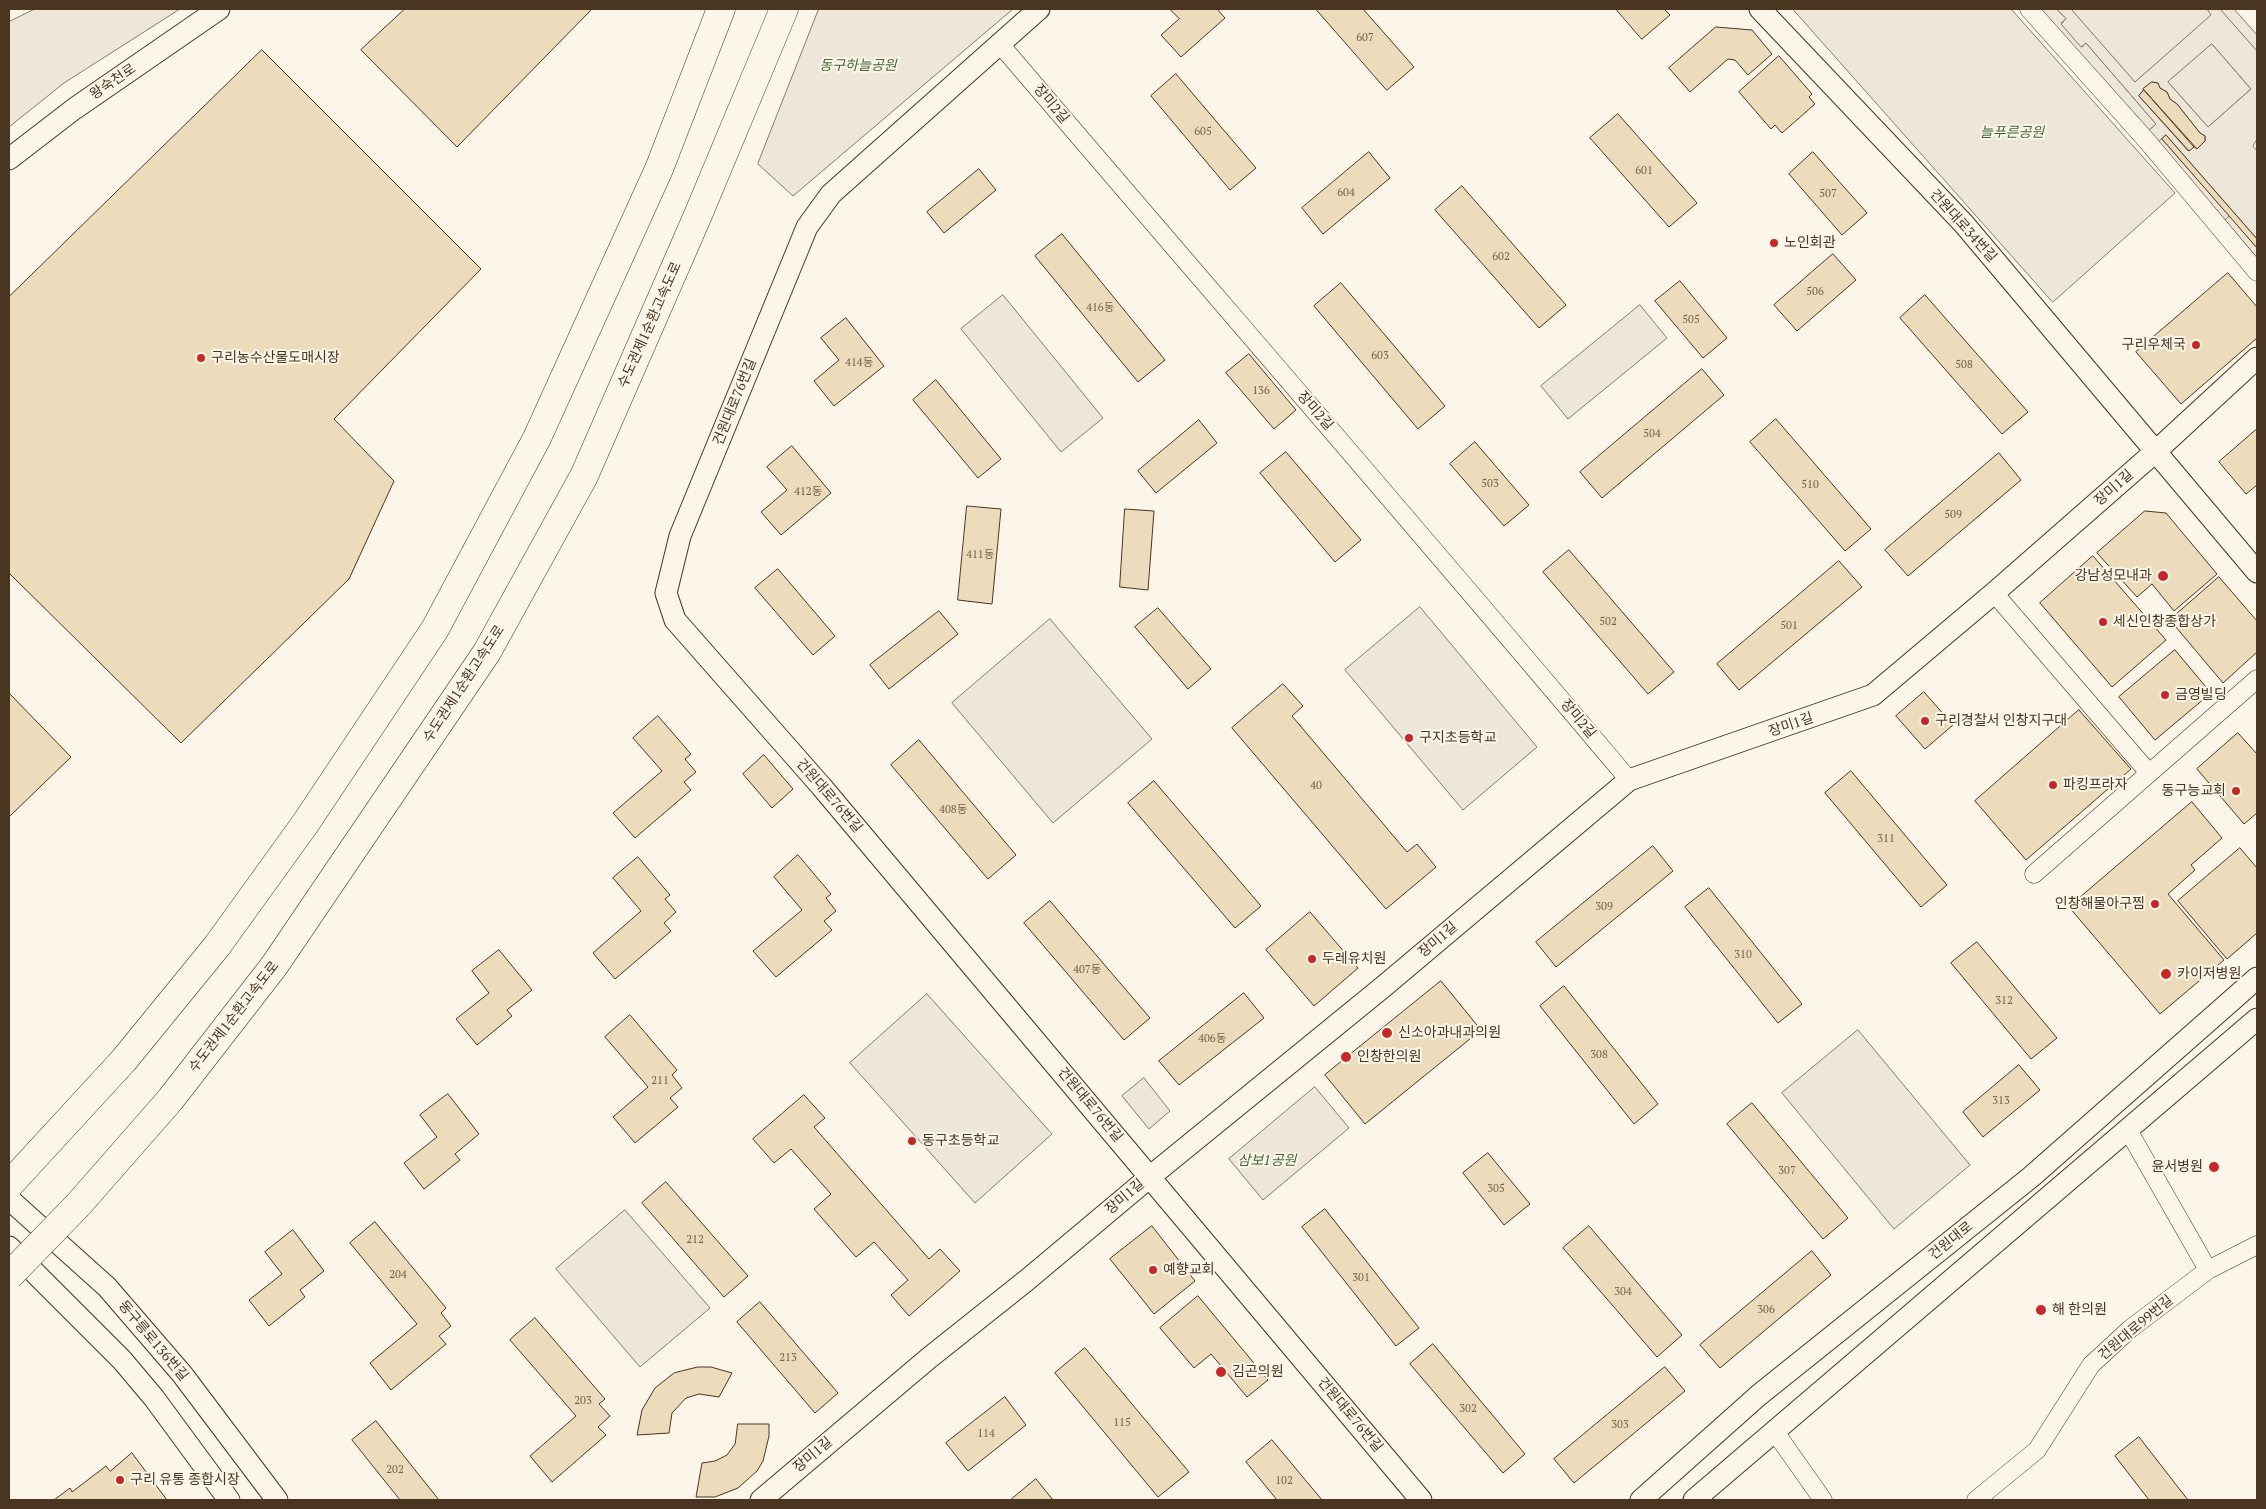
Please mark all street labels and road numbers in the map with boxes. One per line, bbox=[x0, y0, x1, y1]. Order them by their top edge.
street label: 왕숙천로 bbox=[87, 61, 139, 103]
street label: 장미2길 bbox=[1030, 81, 1072, 127]
street label: 건원대로34번길 bbox=[1926, 186, 2000, 266]
street label: 수도권제1순환고속도로 bbox=[615, 259, 685, 391]
street label: 건원대로76번길 bbox=[710, 356, 760, 448]
street label: 장미2길 bbox=[1294, 388, 1336, 434]
street label: 장미1길 bbox=[2091, 467, 2137, 509]
street label: 수도권제1순환고속도로 bbox=[420, 622, 508, 746]
street label: 장미2길 bbox=[1557, 696, 1599, 742]
street label: 장미1길 bbox=[1766, 710, 1816, 740]
street label: 건원대로76번길 bbox=[792, 756, 866, 836]
street label: 장미1길 bbox=[1415, 919, 1461, 961]
street label: 수도권제1순환고속도로 bbox=[185, 958, 283, 1076]
street label: 건원대로76번길 bbox=[1054, 1064, 1126, 1146]
street label: 장미1길 bbox=[1102, 1176, 1148, 1218]
street label: 건원대로 bbox=[1926, 1218, 1976, 1264]
street label: 건원대로99번길 bbox=[2095, 1292, 2177, 1364]
street label: 동구릉로136번길 bbox=[115, 1297, 191, 1385]
street label: 건원대로76번길 bbox=[1314, 1374, 1386, 1456]
street label: 장미1길 bbox=[790, 1434, 836, 1476]

